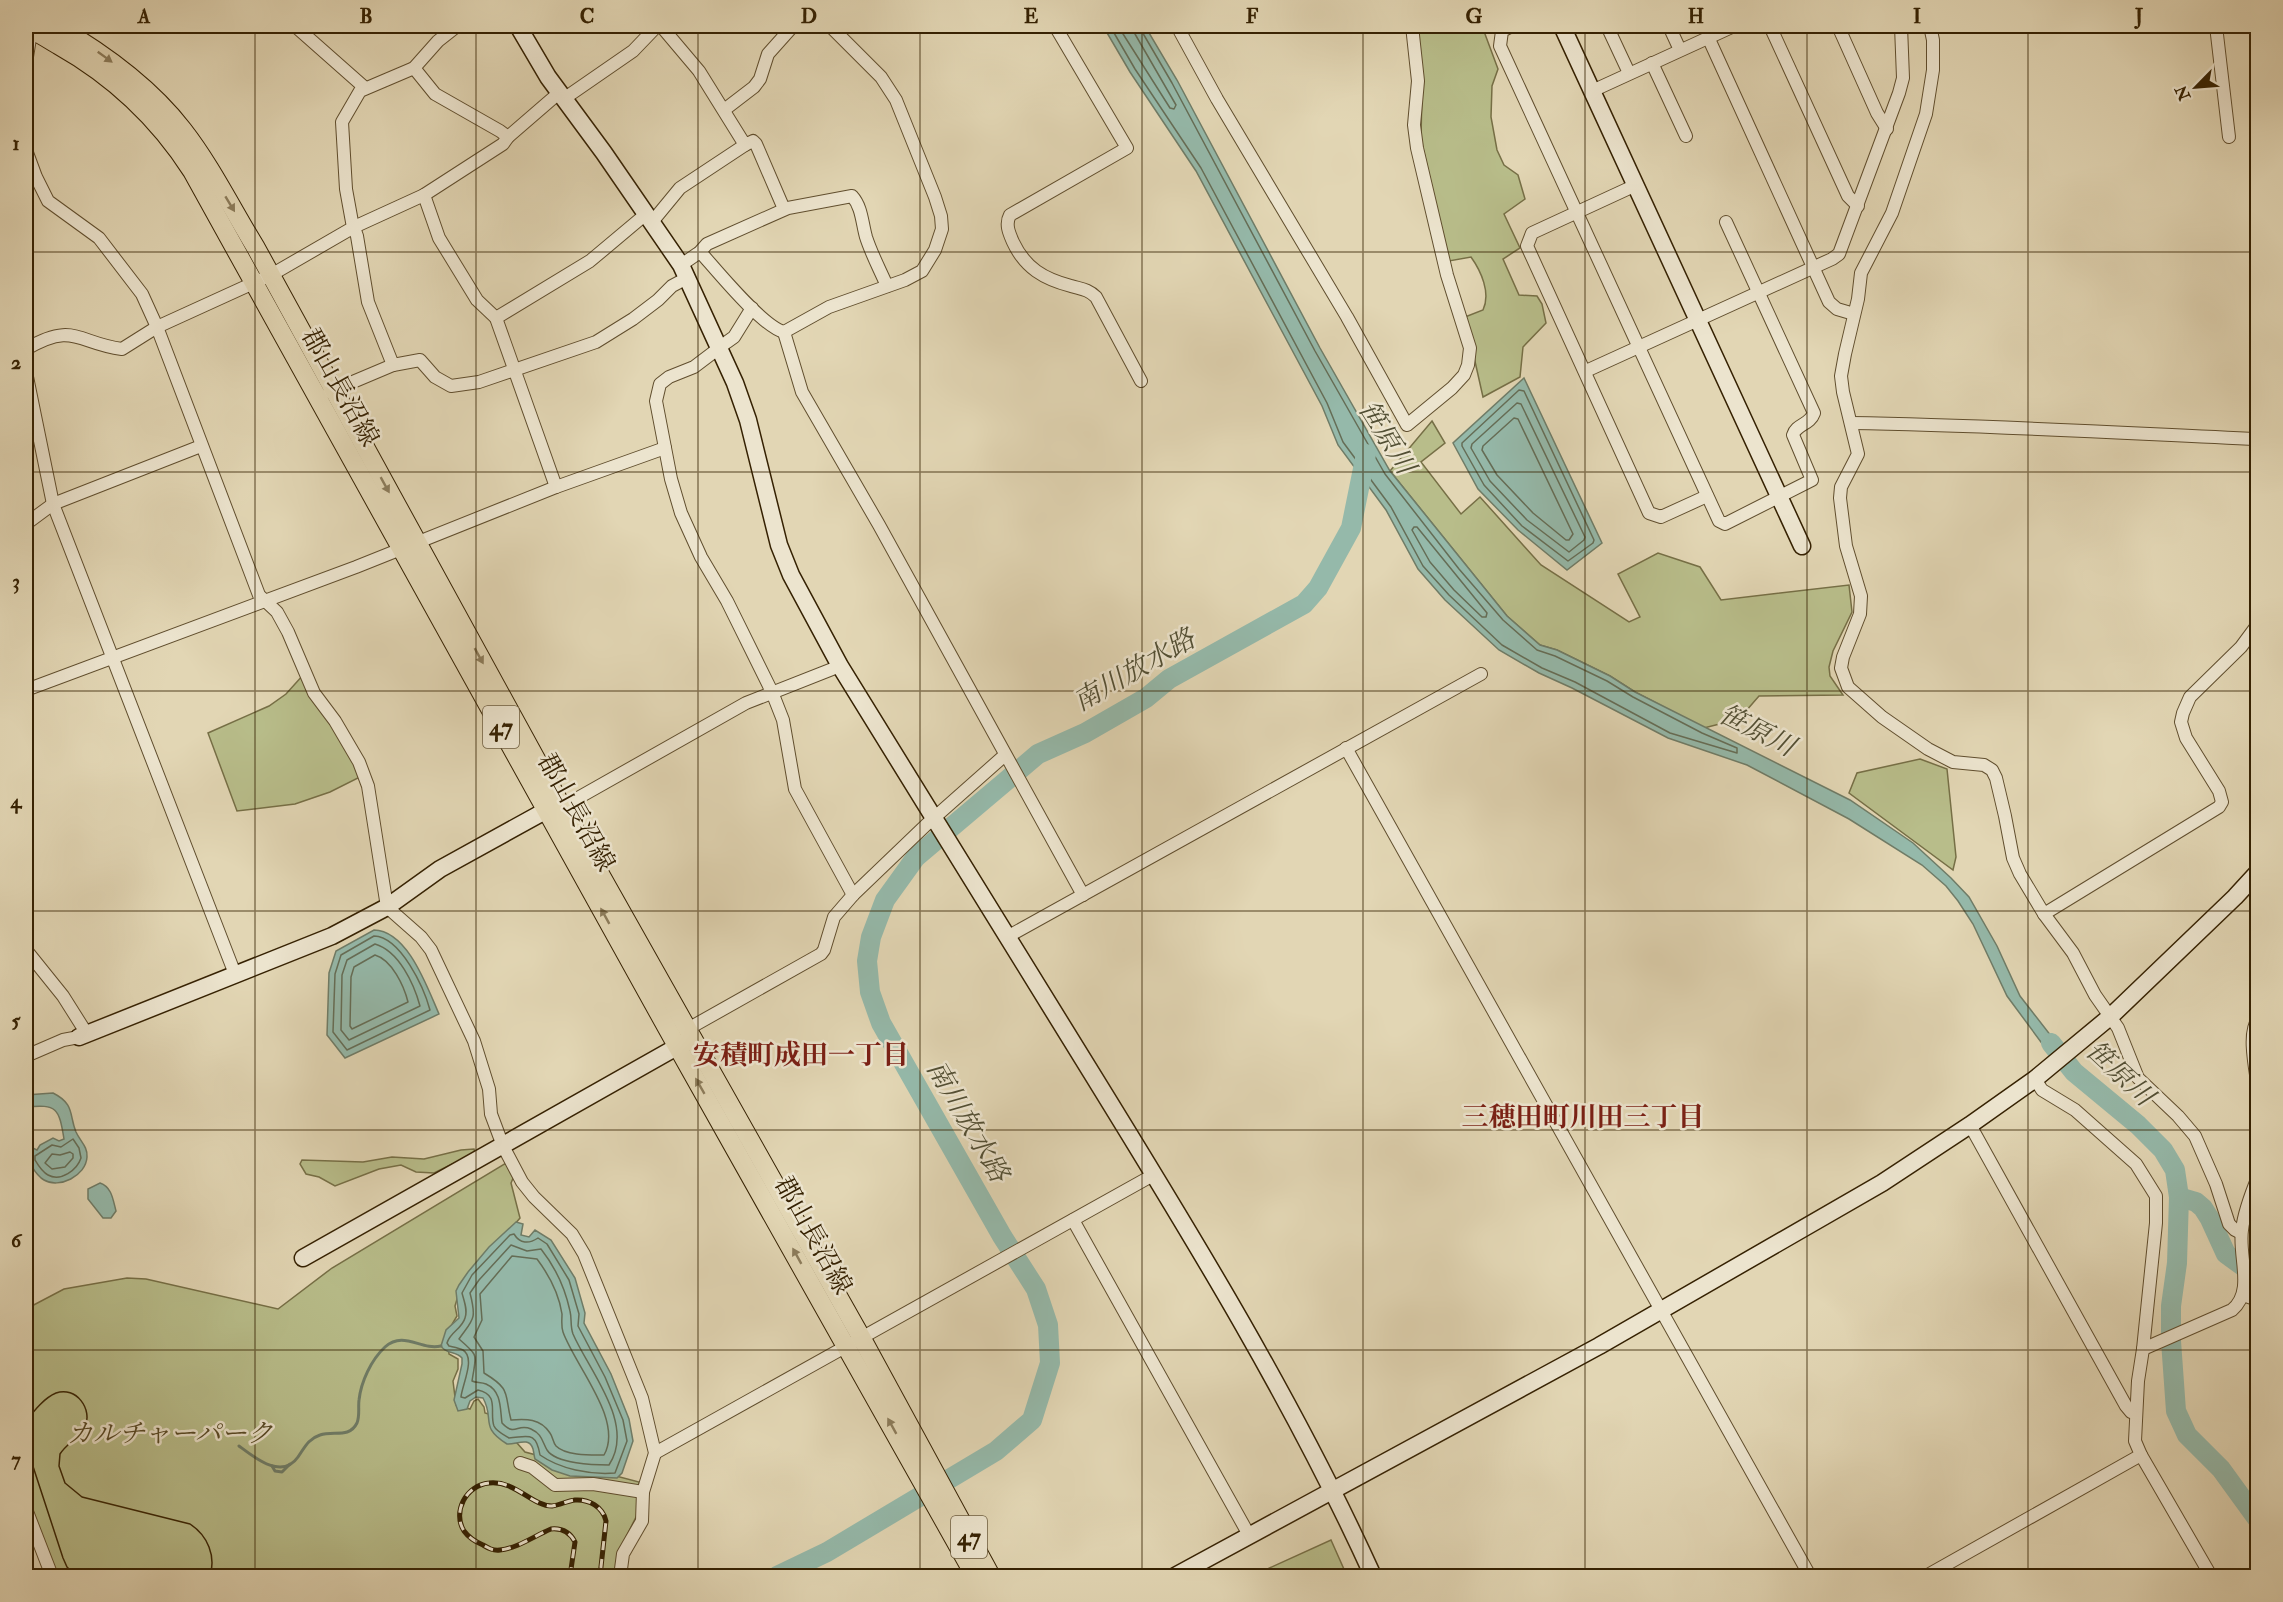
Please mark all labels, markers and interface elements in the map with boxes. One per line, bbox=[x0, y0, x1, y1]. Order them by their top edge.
text: A bbox=[137, 4, 151, 29]
text: B bbox=[359, 4, 373, 29]
text: C bbox=[580, 4, 594, 29]
text: D bbox=[801, 4, 817, 29]
text: E bbox=[1024, 4, 1039, 29]
text: F bbox=[1246, 4, 1259, 29]
text: G bbox=[1466, 4, 1483, 29]
text: H bbox=[1688, 4, 1704, 29]
text: I bbox=[1913, 4, 1921, 29]
text: J bbox=[2134, 4, 2143, 29]
one-way arrow bbox=[97, 51, 113, 63]
north arrow bbox=[2166, 57, 2226, 117]
text: N bbox=[2171, 82, 2196, 105]
text: 1 bbox=[12, 131, 20, 156]
one-way arrow bbox=[224, 196, 235, 212]
street label: 郡山長沼線 bbox=[295, 323, 386, 452]
text: 2 bbox=[11, 350, 21, 375]
water label: 笹原川 bbox=[1351, 394, 1424, 483]
one-way arrow bbox=[380, 477, 390, 494]
text: 3 bbox=[12, 569, 20, 594]
water label: 南川放水路 bbox=[1068, 621, 1203, 718]
one-way arrow bbox=[474, 648, 484, 665]
water label: 笹原川 bbox=[1713, 697, 1803, 765]
road number: 47 bbox=[483, 706, 519, 748]
street label: 郡山長沼線 bbox=[531, 748, 622, 877]
text: 4 bbox=[10, 789, 23, 814]
one-way arrow bbox=[600, 907, 610, 924]
text: 5 bbox=[12, 1008, 22, 1033]
water label: 笹原川 bbox=[2079, 1034, 2163, 1115]
district label: 安積町成田一丁目 bbox=[693, 1039, 909, 1072]
water label: 南川放水路 bbox=[920, 1055, 1017, 1190]
one-way arrow bbox=[695, 1078, 706, 1094]
district label: 三穂田町川田三丁目 bbox=[1462, 1101, 1705, 1134]
street label: 郡山長沼線 bbox=[768, 1171, 859, 1300]
text: 6 bbox=[11, 1228, 23, 1253]
one-way arrow bbox=[791, 1248, 802, 1264]
one-way arrow bbox=[887, 1417, 897, 1434]
park label: カルチャーパーク bbox=[67, 1418, 273, 1450]
text: 7 bbox=[11, 1447, 21, 1472]
road number: 47 bbox=[951, 1516, 987, 1558]

